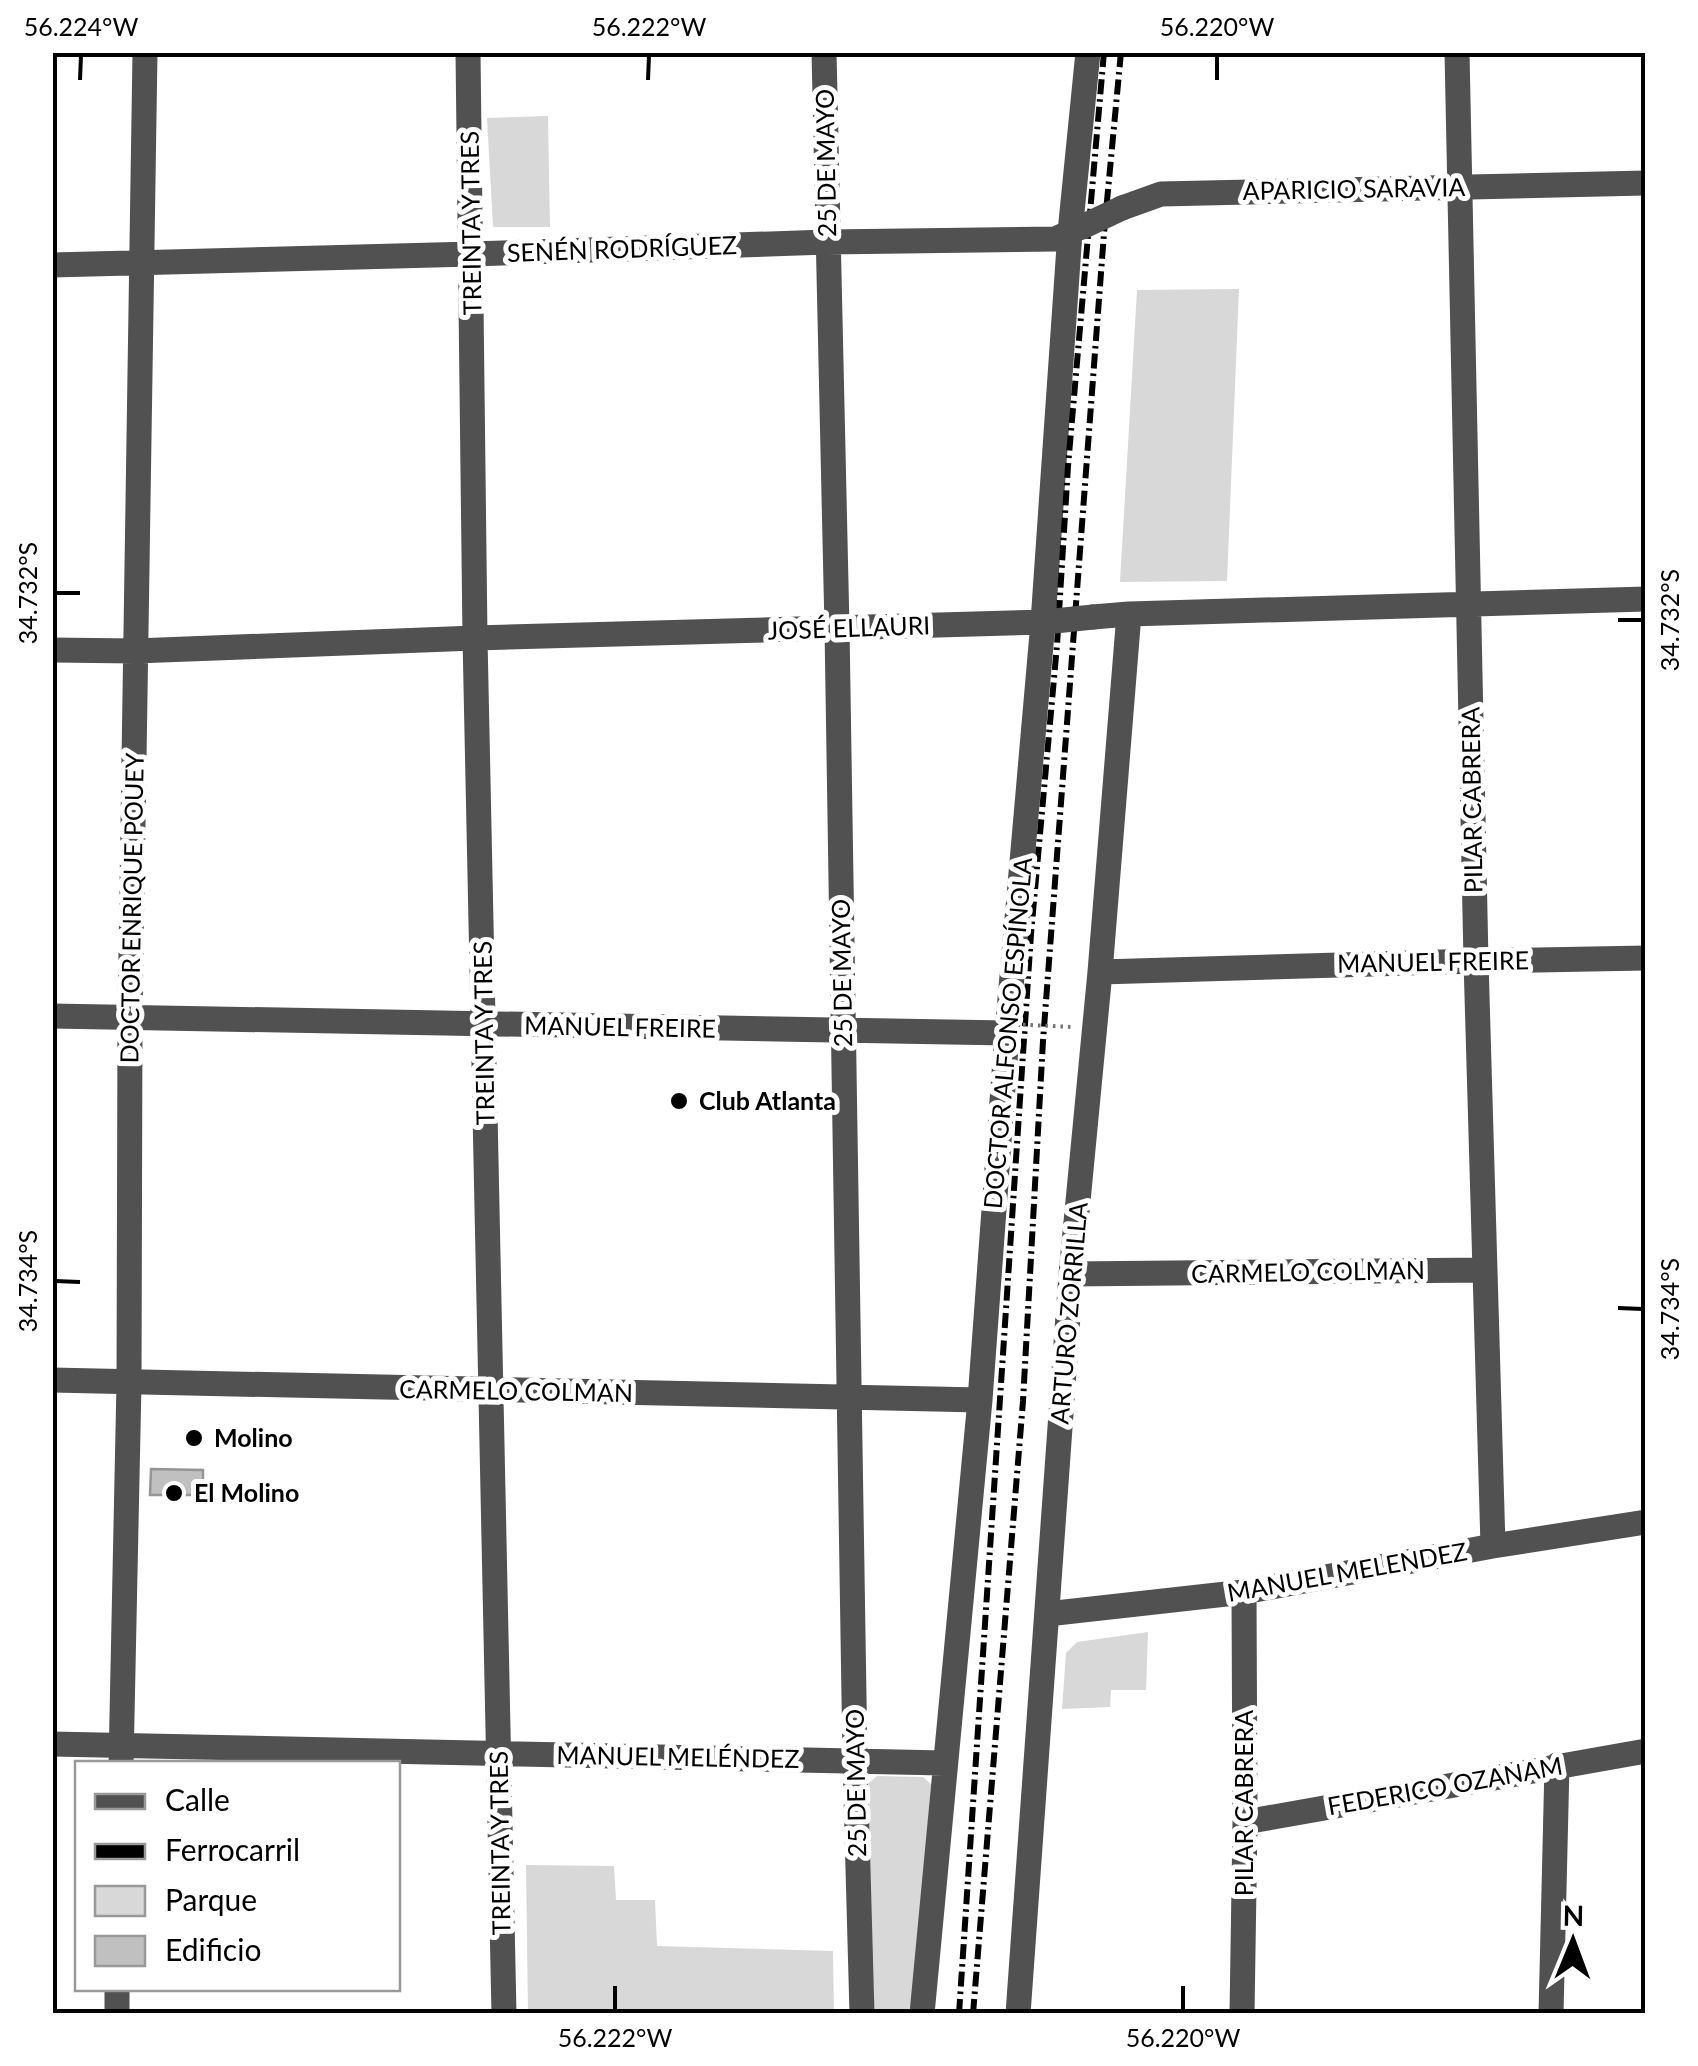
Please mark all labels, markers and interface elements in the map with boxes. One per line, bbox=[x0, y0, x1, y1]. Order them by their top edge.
text: 56.224°W bbox=[24, 11, 138, 41]
text: 56.222°W bbox=[592, 11, 706, 41]
text: 56.220°W bbox=[1160, 11, 1274, 41]
street label: 25 DE MAYO bbox=[809, 89, 841, 237]
street label: TREINTA Y TRES bbox=[453, 131, 487, 315]
street label: APARICIO SARAVIA bbox=[1242, 171, 1466, 205]
street label: SENÉN RODRÍGUEZ bbox=[506, 229, 738, 267]
text: 34.732°S bbox=[12, 542, 42, 644]
text: 34.732°S bbox=[1654, 569, 1684, 671]
street label: JOSÉ ELLAURI bbox=[767, 609, 931, 645]
street label: PILAR CABRERA bbox=[1454, 707, 1488, 893]
street label: DOCTOR ENRIQUE POUEY bbox=[113, 752, 149, 1064]
street label: DOCTOR ALFONSO ESPÍNOLA bbox=[977, 856, 1037, 1210]
street label: 25 DE MAYO bbox=[825, 899, 857, 1047]
street label: TREINTA Y TRES bbox=[466, 941, 500, 1125]
street label: MANUEL FREIRE bbox=[1337, 944, 1529, 978]
street label: MANUEL FREIRE bbox=[524, 1009, 716, 1043]
place label: Club Atlanta bbox=[699, 1085, 836, 1115]
marker: Club Atlanta bbox=[668, 1090, 690, 1112]
street label: ARTURO ZORRILLA bbox=[1043, 1201, 1093, 1425]
text: 34.734°S bbox=[12, 1230, 42, 1332]
street label: CARMELO COLMAN bbox=[1191, 1254, 1425, 1288]
text: 34.734°S bbox=[1654, 1258, 1684, 1360]
street label: CARMELO COLMAN bbox=[399, 1373, 633, 1407]
place label: Molino bbox=[214, 1422, 293, 1452]
marker: Molino bbox=[183, 1427, 205, 1449]
place label: El Molino bbox=[194, 1477, 299, 1507]
marker: El Molino bbox=[163, 1482, 185, 1504]
street label: MANUEL MELENDEZ bbox=[1225, 1535, 1469, 1607]
street label: 25 DE MAYO bbox=[839, 1709, 871, 1857]
street label: PILAR CABRERA bbox=[1228, 1710, 1258, 1896]
street label: MANUEL MELÉNDEZ bbox=[556, 1739, 800, 1773]
street label: FEDERICO OZANAM bbox=[1325, 1750, 1565, 1820]
street label: TREINTA Y TRES bbox=[482, 1751, 516, 1935]
legend bbox=[75, 1761, 400, 1991]
text: Calle bbox=[165, 1781, 230, 1817]
text: Ferrocarril bbox=[165, 1831, 300, 1867]
text: Parque bbox=[165, 1881, 257, 1917]
north arrow bbox=[1523, 1891, 1623, 1991]
text: N bbox=[1562, 1898, 1585, 1932]
text: Edificio bbox=[165, 1931, 261, 1967]
text: 56.222°W bbox=[558, 2022, 672, 2052]
text: 56.220°W bbox=[1126, 2022, 1240, 2052]

